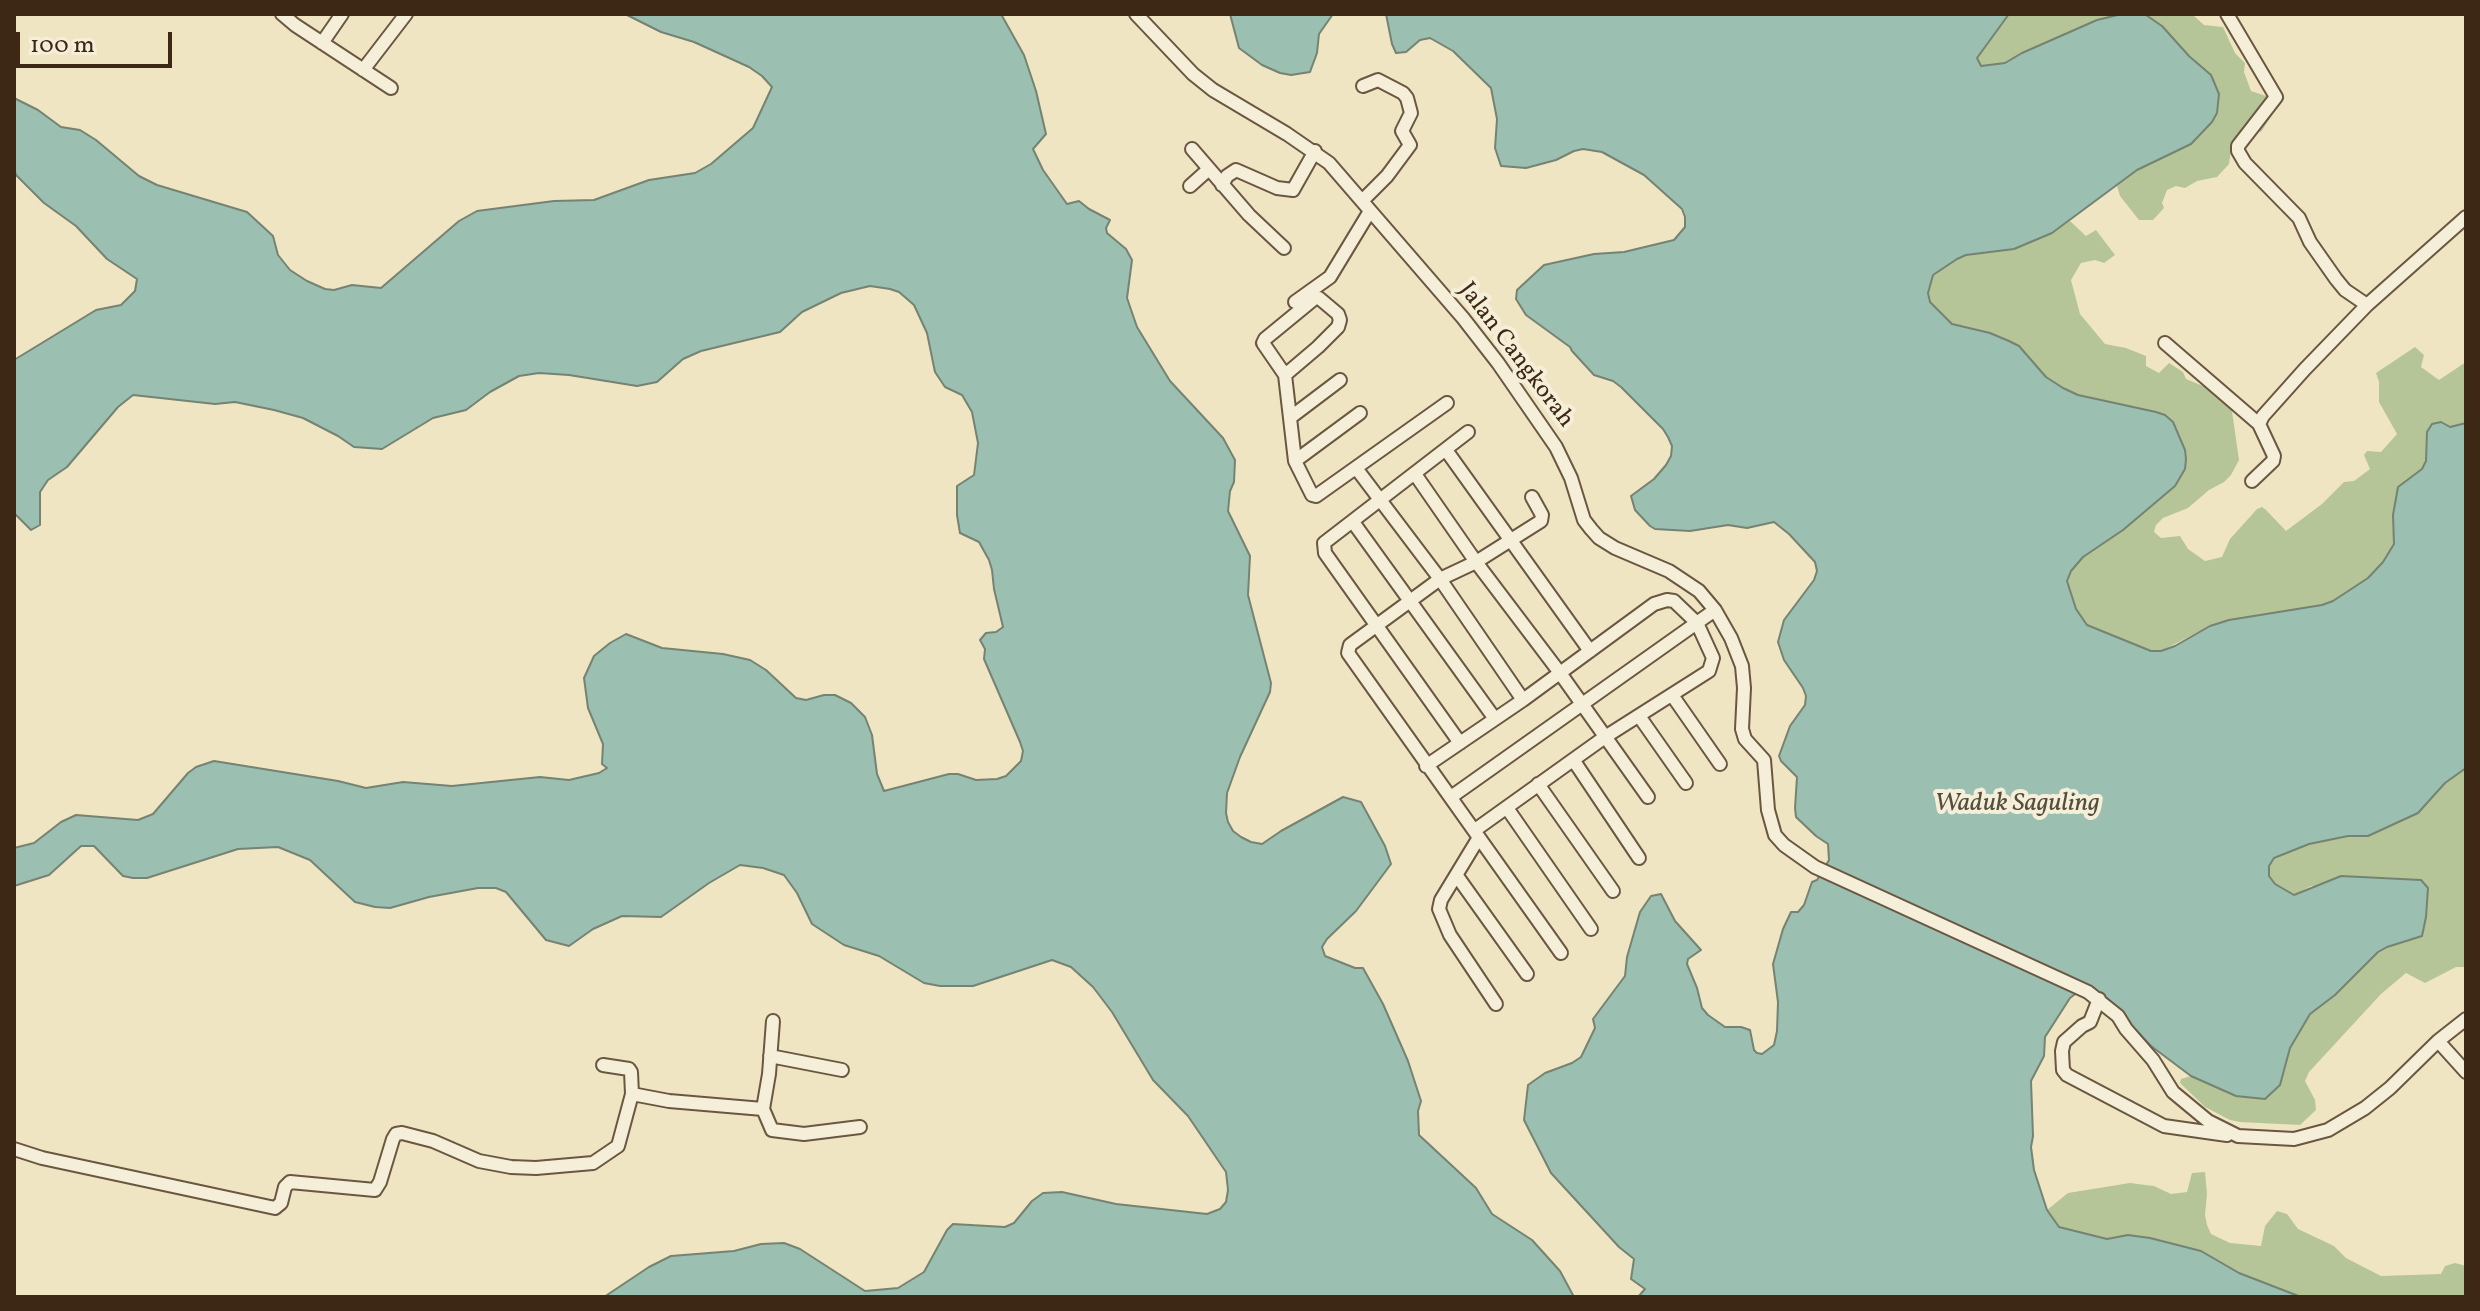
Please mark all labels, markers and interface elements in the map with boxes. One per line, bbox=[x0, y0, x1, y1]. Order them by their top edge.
scale bar bbox=[20, 16, 176, 66]
text: 100 m bbox=[30, 29, 95, 63]
street label: Jalan Cangkorah bbox=[1451, 278, 1579, 434]
water label: Waduk Saguling bbox=[1934, 789, 2100, 821]

